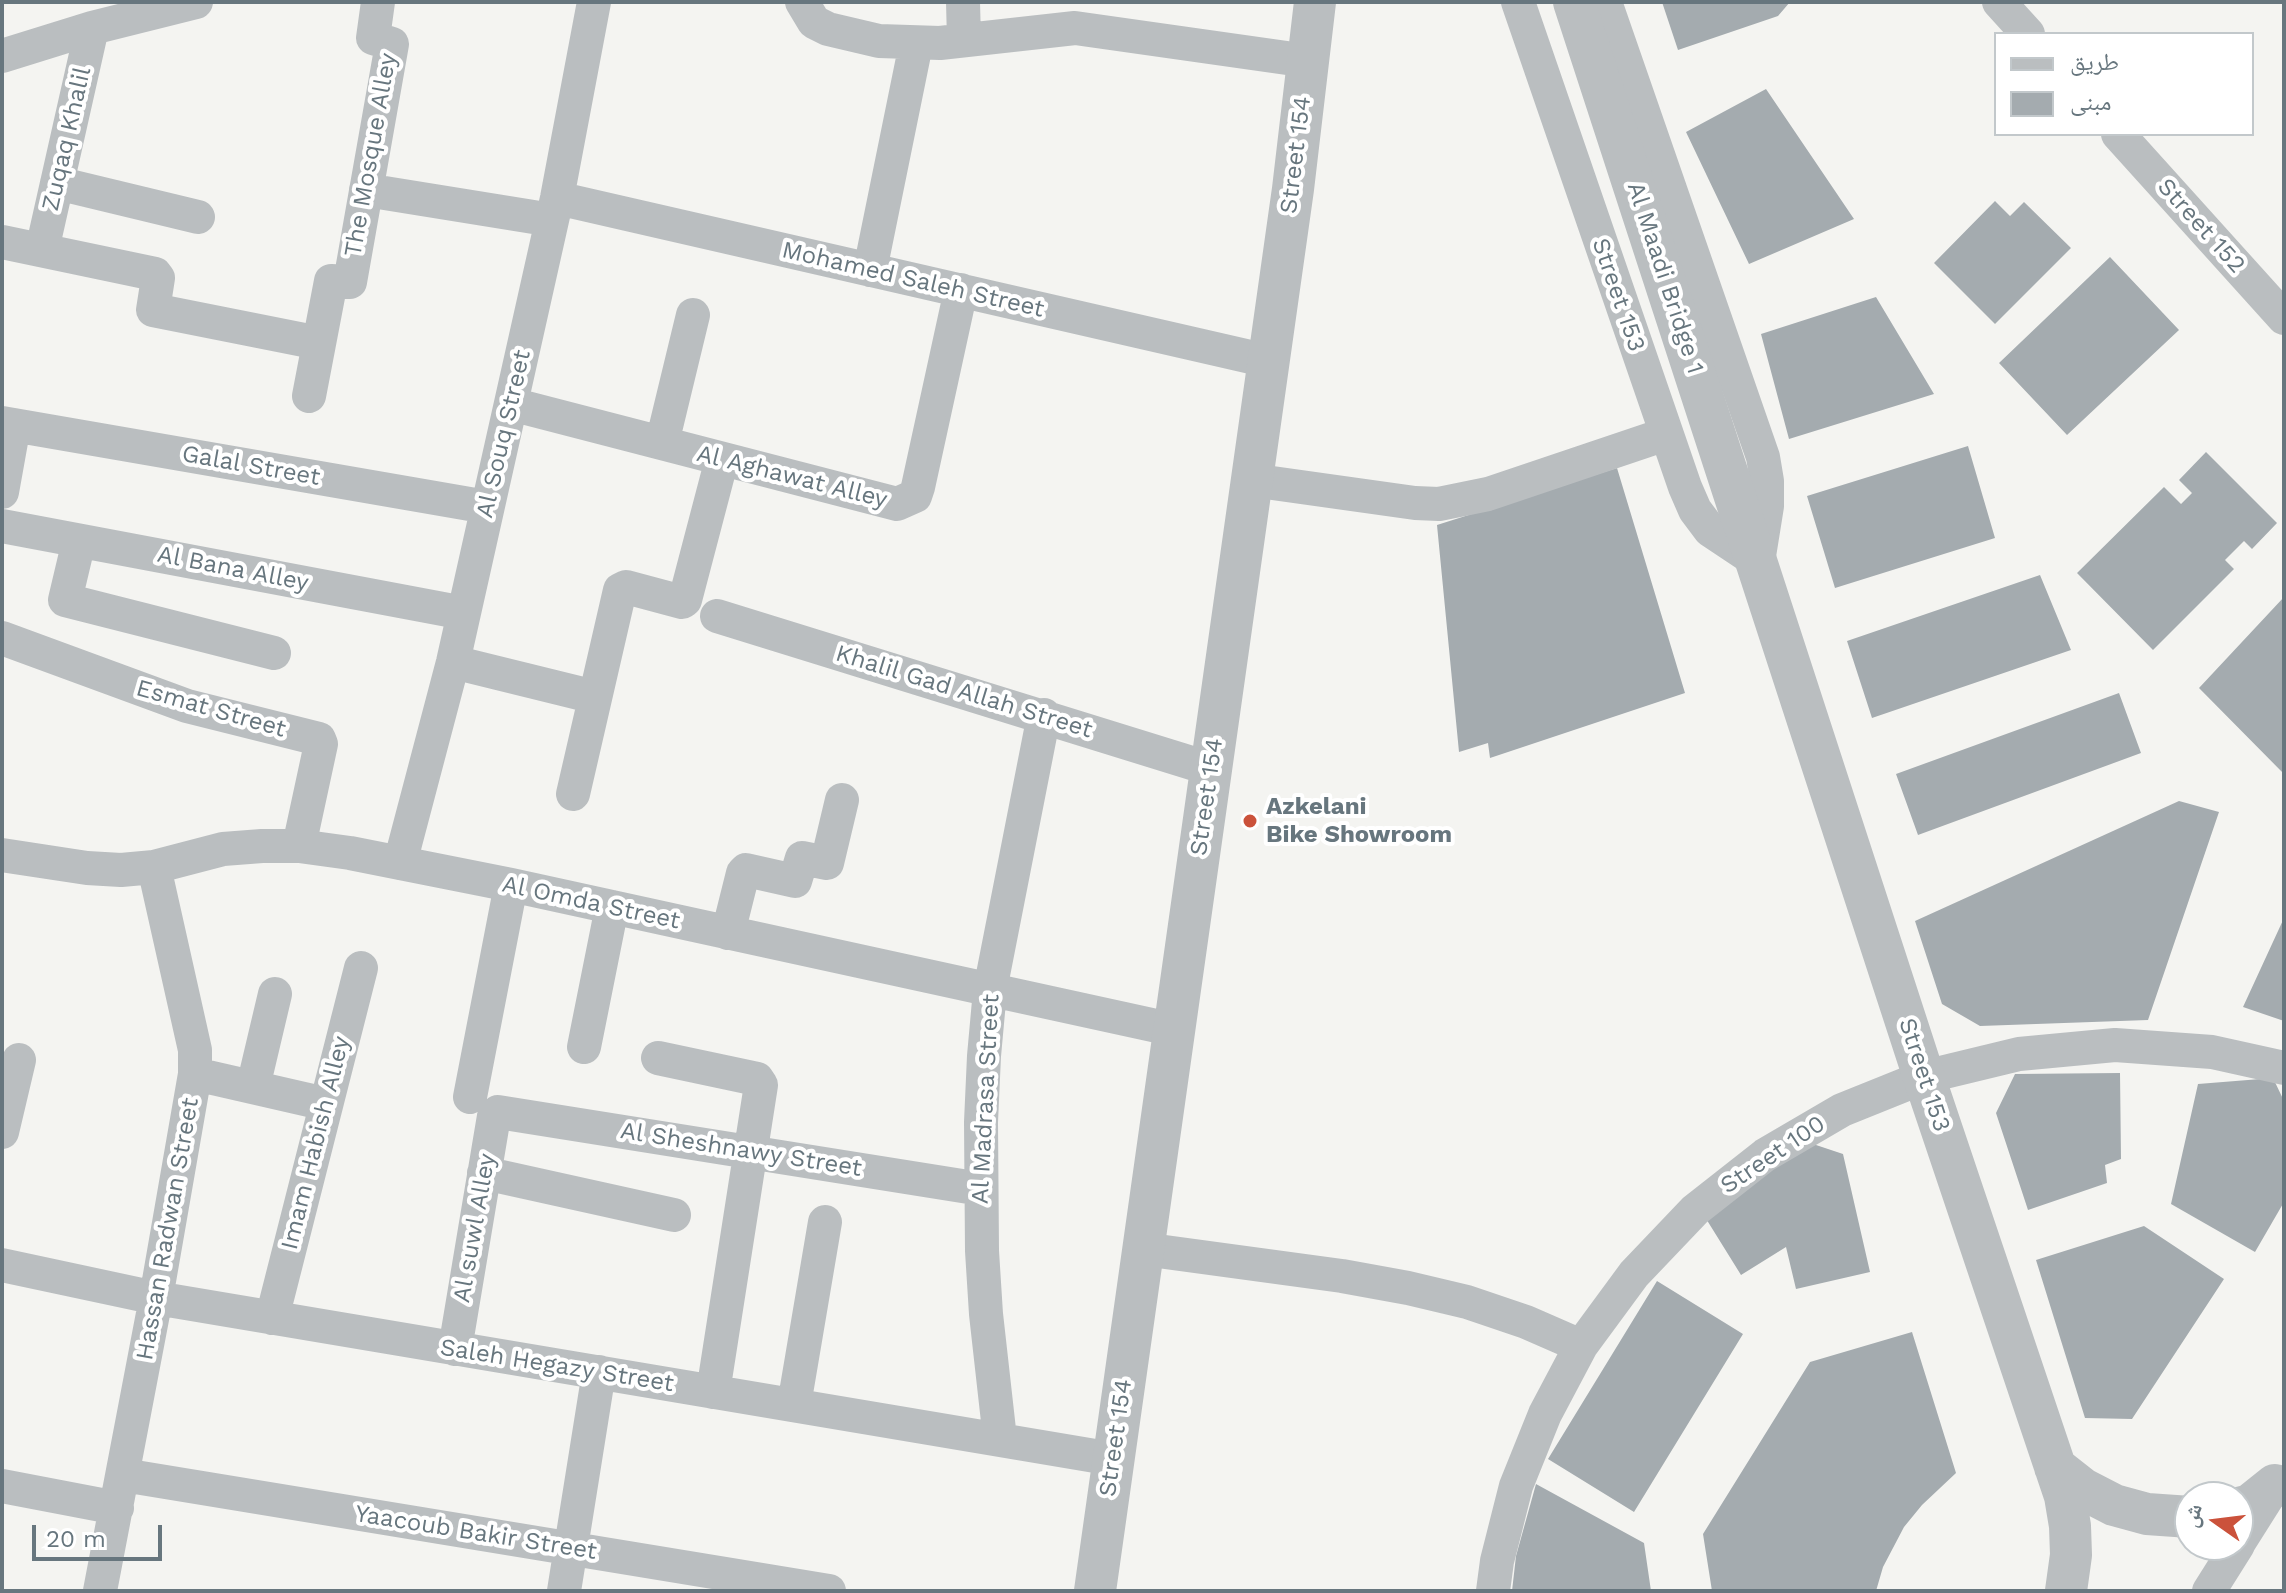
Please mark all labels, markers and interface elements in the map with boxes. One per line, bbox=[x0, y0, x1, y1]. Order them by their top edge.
legend bbox=[1994, 32, 2254, 136]
text: طريق bbox=[2070, 48, 2119, 76]
street label: The Mosque Alley bbox=[339, 51, 403, 259]
street label: Zuqaq Khalil bbox=[36, 64, 98, 214]
text: مبنى bbox=[2070, 88, 2111, 116]
street label: Street 154 bbox=[1274, 94, 1318, 216]
street label: Street 152 bbox=[2151, 173, 2251, 279]
street label: Al Maadi Bridge 1 bbox=[1620, 179, 1710, 377]
street label: Street 153 bbox=[1585, 235, 1651, 355]
street label: Mohamed Saleh Street bbox=[779, 236, 1047, 324]
street label: Al Souq Street bbox=[471, 347, 537, 521]
street label: Al Aghawat Alley bbox=[694, 439, 890, 515]
street label: Galal Street bbox=[180, 440, 322, 492]
street label: Al Bana Alley bbox=[155, 540, 311, 598]
street label: Khalil Gad Allah Street bbox=[832, 639, 1096, 745]
street label: Esmat Street bbox=[133, 674, 289, 744]
street label: Street 154 bbox=[1184, 736, 1230, 858]
place label: Azkelani Bike Showroom bbox=[1266, 793, 1452, 849]
marker: Azkelani Bike Showroom bbox=[1241, 812, 1259, 830]
street label: Al Omda Street bbox=[499, 870, 683, 936]
street label: Al Madrasa Street bbox=[966, 993, 1006, 1205]
street label: Street 153 bbox=[1892, 1015, 1956, 1135]
street label: Imam Habish Alley bbox=[276, 1033, 356, 1253]
street label: Hassan Radwan Street bbox=[131, 1095, 205, 1363]
street label: Street 100 bbox=[1715, 1110, 1831, 1200]
street label: Al Sheshnawy Street bbox=[618, 1117, 864, 1183]
street label: Al suwl Alley bbox=[448, 1151, 502, 1305]
street label: Saleh Hegazy Street bbox=[438, 1333, 676, 1399]
street label: Street 154 bbox=[1093, 1377, 1139, 1499]
north arrow bbox=[2174, 1481, 2254, 1561]
street label: Yaacoub Bakir Street bbox=[353, 1500, 599, 1566]
text: ش bbox=[2177, 1501, 2207, 1530]
scale bar bbox=[36, 1509, 166, 1559]
text: 20 m bbox=[46, 1525, 106, 1553]

